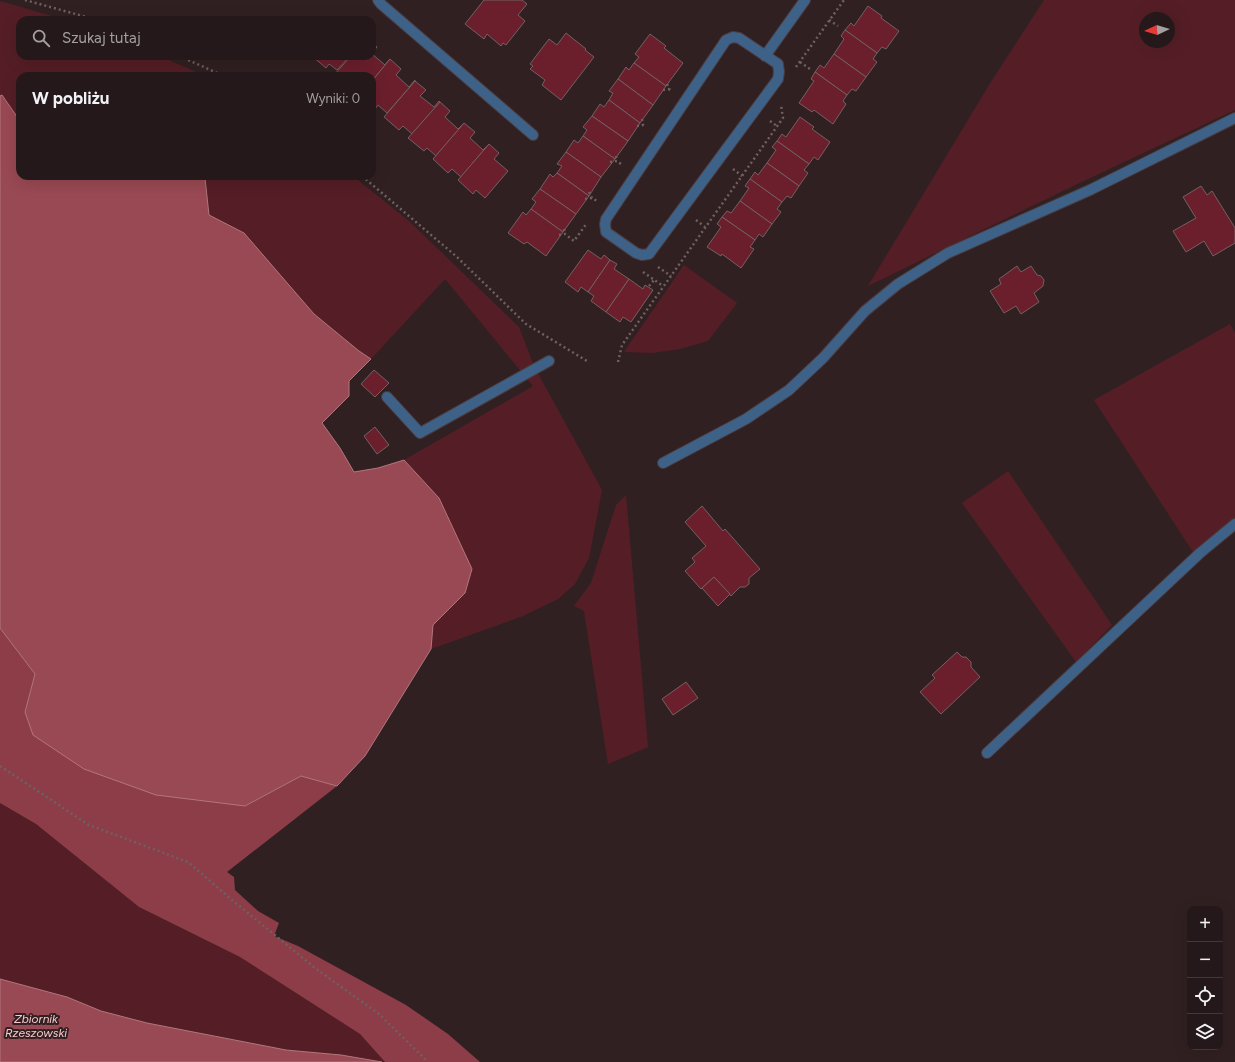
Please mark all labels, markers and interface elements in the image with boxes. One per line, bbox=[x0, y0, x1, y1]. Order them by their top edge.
north arrow bbox=[1139, 12, 1175, 48]
search box bbox=[16, 16, 376, 60]
icon: search bbox=[30, 27, 52, 49]
text: Szukaj tutaj bbox=[62, 29, 141, 47]
text: W pobliżu bbox=[32, 88, 109, 108]
text: Wyniki: 0 bbox=[306, 91, 360, 106]
map controls bbox=[1187, 906, 1223, 1050]
button: + bbox=[1187, 906, 1223, 942]
button: − bbox=[1187, 942, 1223, 978]
button: locate bbox=[1187, 978, 1223, 1014]
water label: Zbiornik Rzeszowski bbox=[5, 1012, 67, 1040]
button: layers bbox=[1187, 1014, 1223, 1050]

